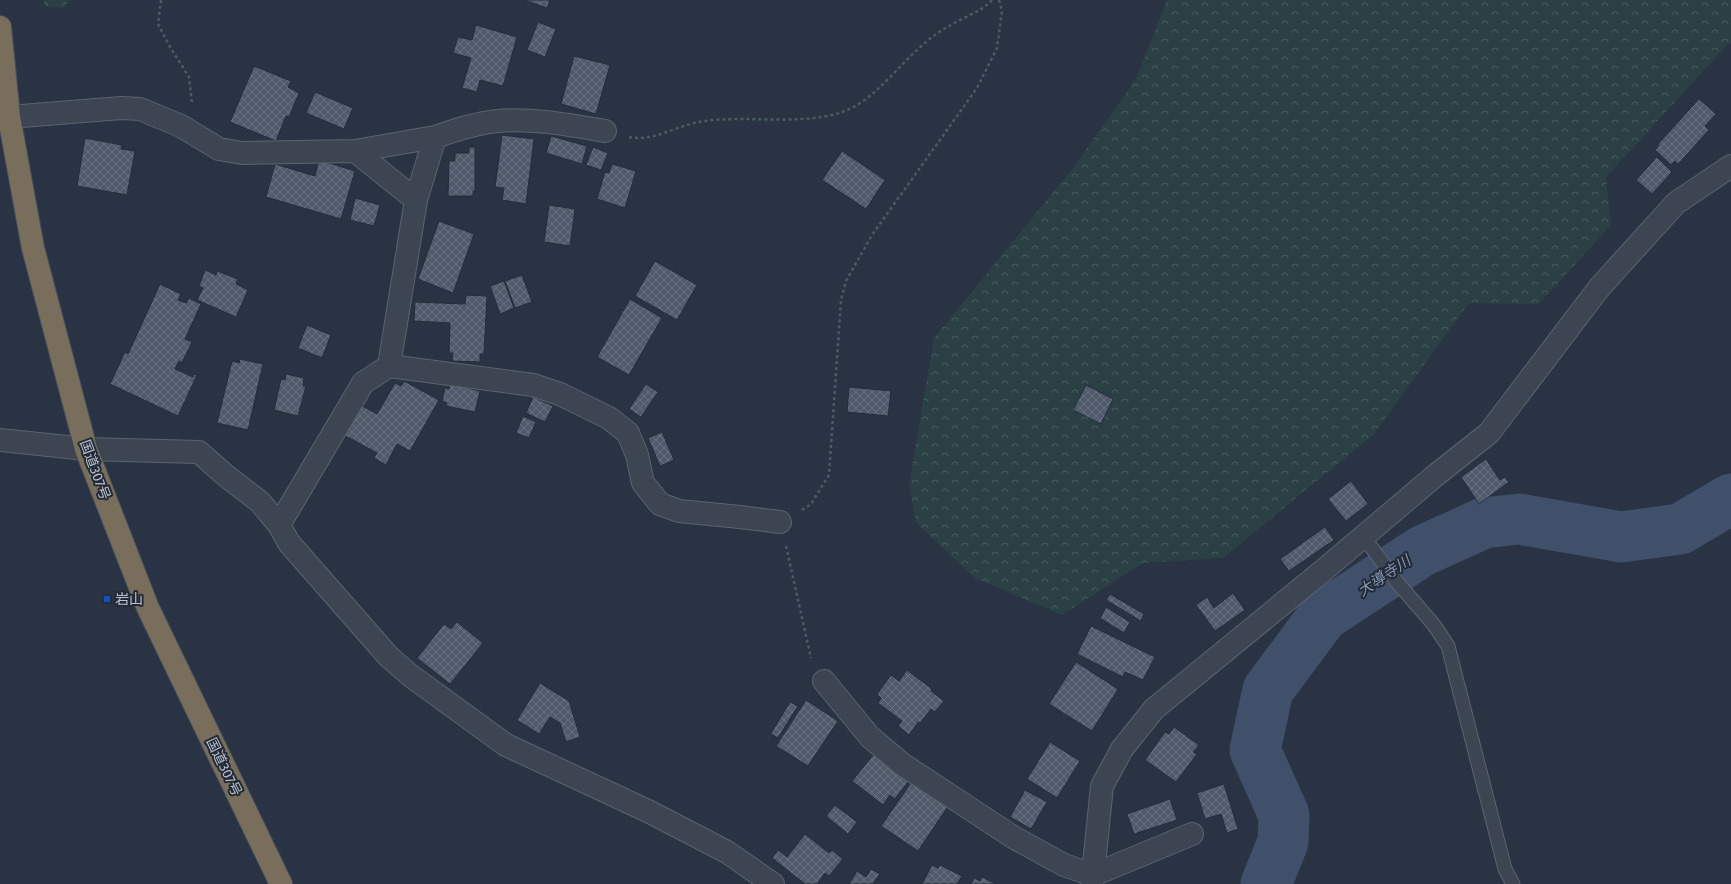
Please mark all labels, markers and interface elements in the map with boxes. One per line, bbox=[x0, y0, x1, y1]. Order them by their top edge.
street label: 国道307号 bbox=[76, 438, 114, 502]
water label: 大導寺川 bbox=[1354, 551, 1416, 600]
place label: 岩山 bbox=[115, 591, 143, 608]
marker: 岩山 bbox=[102, 594, 112, 604]
street label: 国道307号 bbox=[203, 735, 245, 799]

